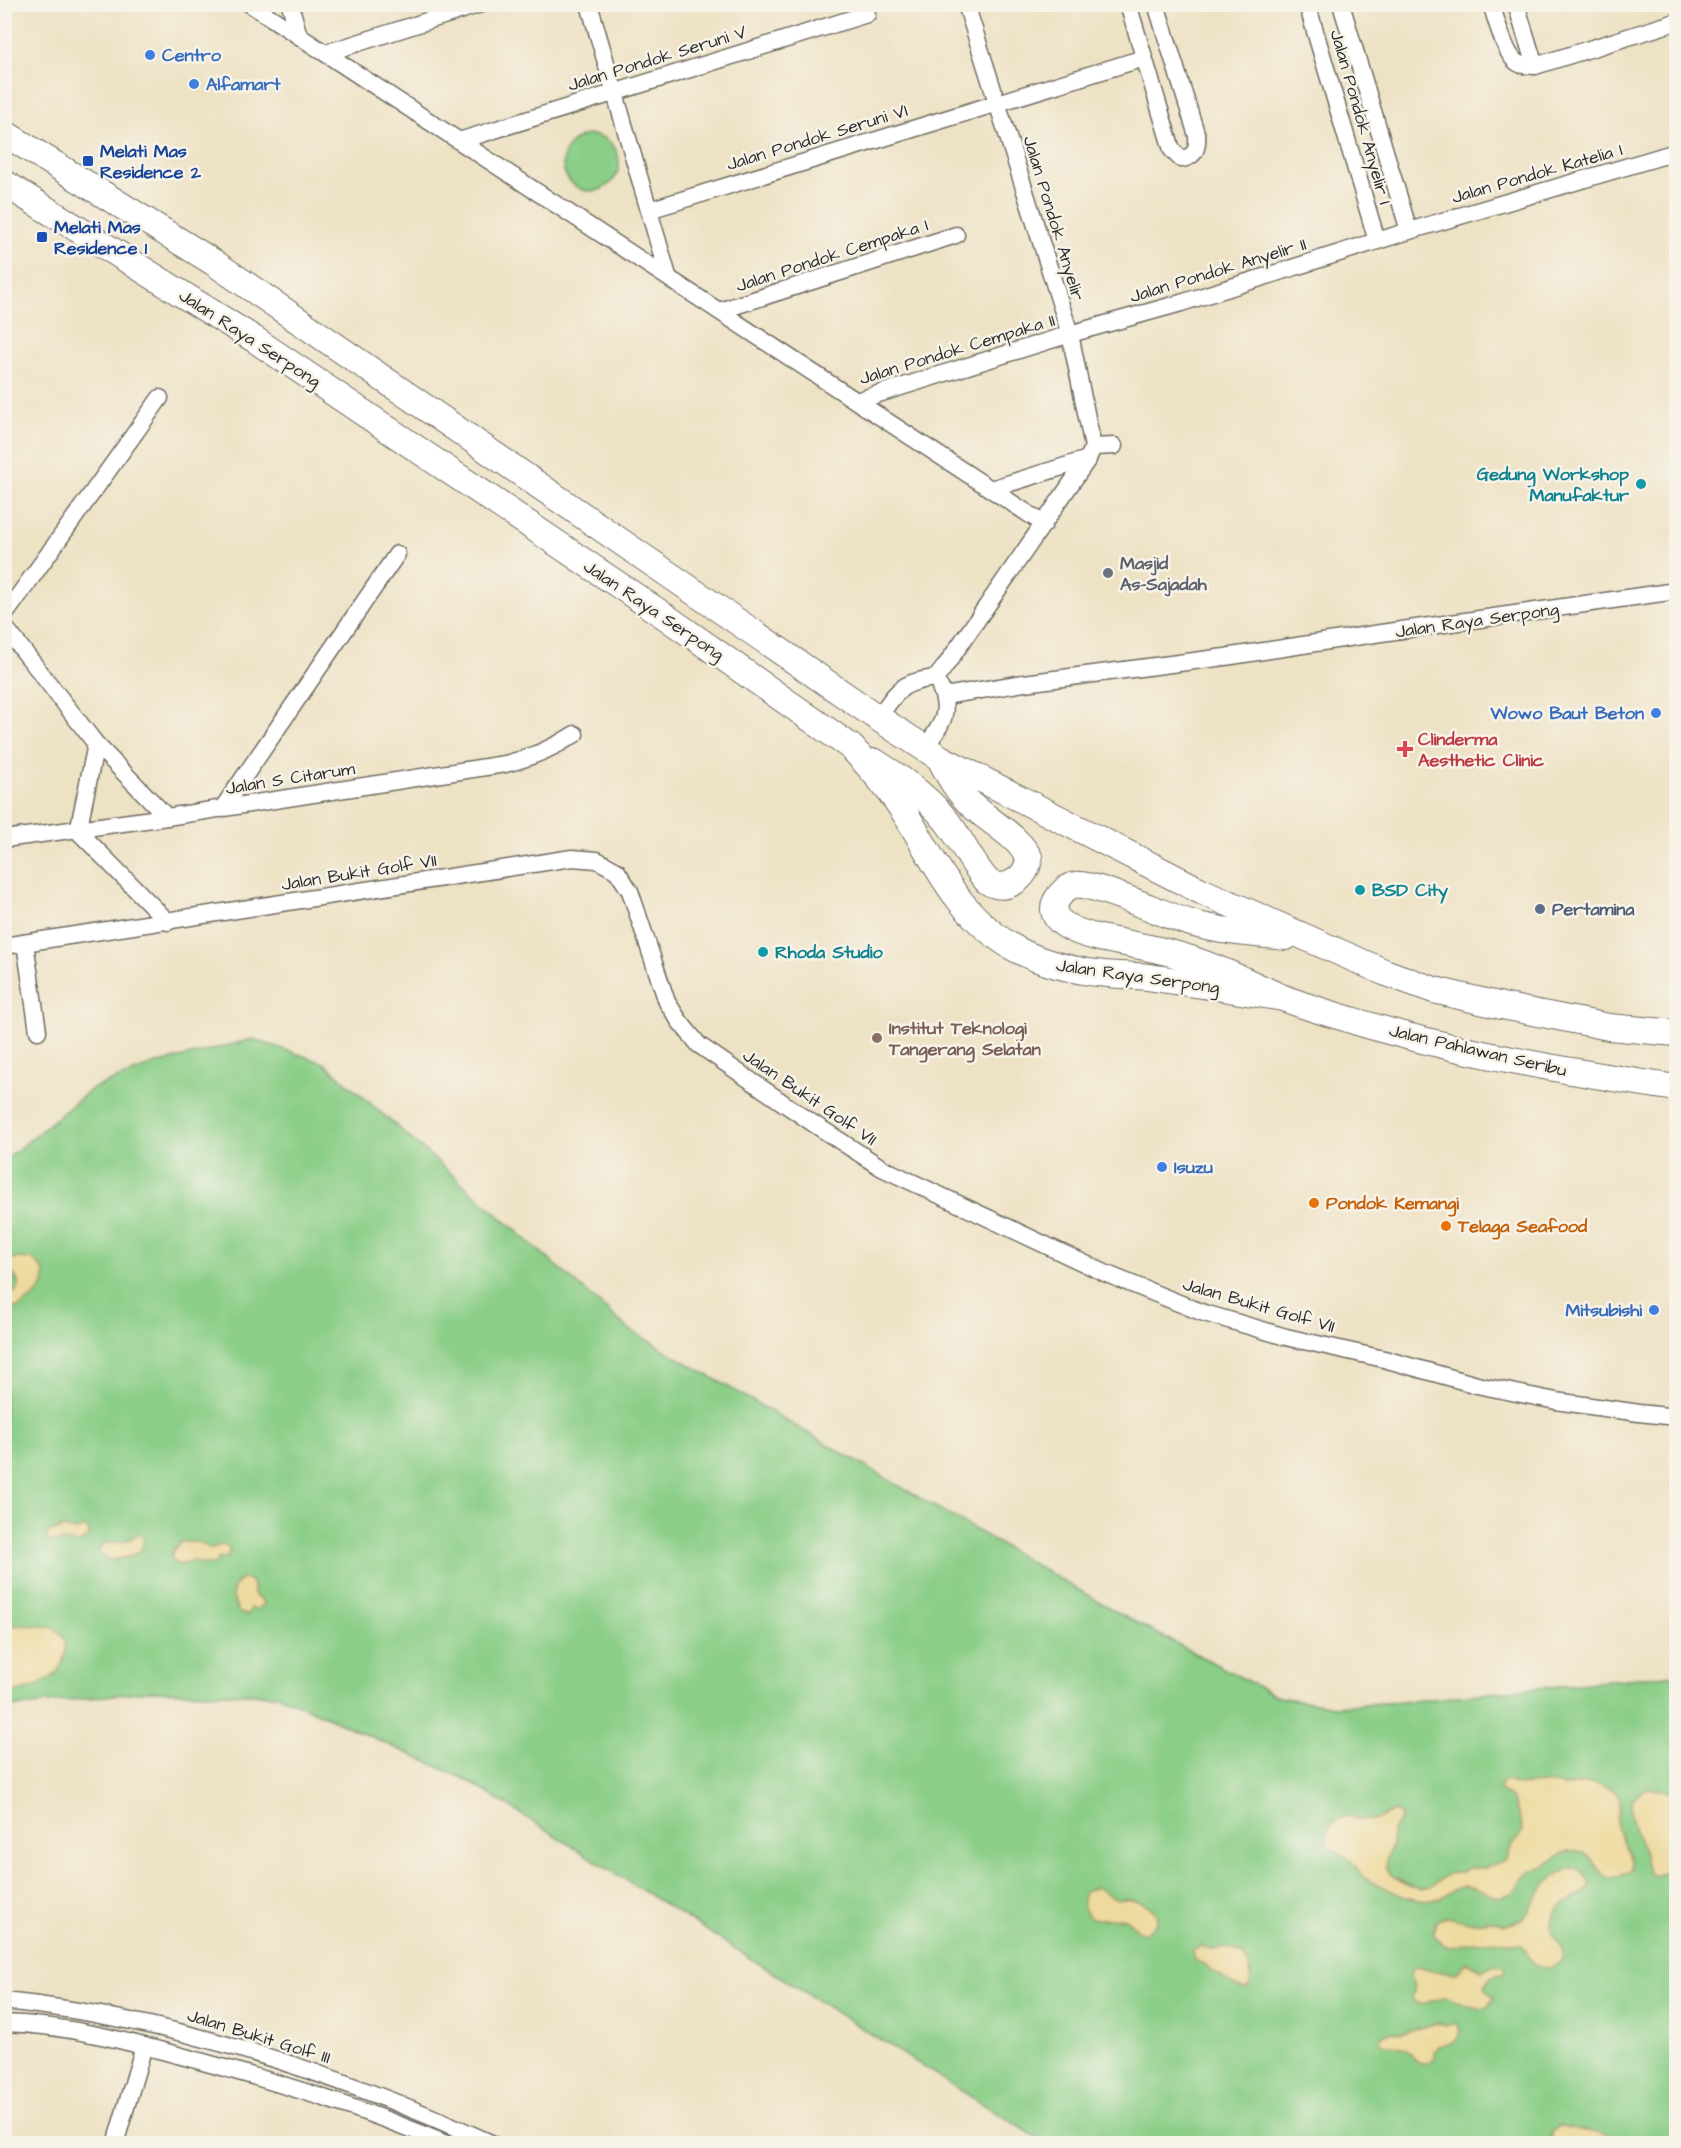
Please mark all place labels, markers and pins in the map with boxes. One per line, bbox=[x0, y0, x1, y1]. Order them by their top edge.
place label: Centro bbox=[162, 43, 222, 68]
marker: Centro bbox=[143, 48, 157, 62]
place label: Alfamart bbox=[206, 72, 281, 97]
marker: Alfamart bbox=[187, 77, 201, 91]
place label: Melati Mas Residence 2 bbox=[100, 139, 202, 185]
marker: Melati Mas Residence 2 bbox=[81, 154, 95, 168]
place label: Melati Mas Residence 1 bbox=[54, 215, 148, 261]
marker: Melati Mas Residence 1 bbox=[35, 230, 49, 244]
place label: Gedung Workshop Manufaktur bbox=[1477, 462, 1629, 508]
marker: Gedung Workshop Manufaktur bbox=[1634, 477, 1648, 491]
place label: Masjid As-Sajadah bbox=[1120, 551, 1208, 597]
marker: Masjid As-Sajadah bbox=[1101, 566, 1115, 580]
place label: Wowo Baut Beton bbox=[1490, 701, 1644, 726]
marker: Wowo Baut Beton bbox=[1649, 706, 1663, 720]
place label: Clinderma Aesthetic Clinic bbox=[1418, 727, 1545, 773]
marker: Clinderma Aesthetic Clinic bbox=[1396, 740, 1414, 758]
place label: BSD City bbox=[1372, 878, 1448, 904]
marker: BSD City bbox=[1353, 883, 1367, 897]
place label: Pertamina bbox=[1552, 897, 1635, 922]
marker: Pertamina bbox=[1533, 902, 1547, 916]
place label: Rhoda Studio bbox=[775, 940, 883, 965]
marker: Rhoda Studio bbox=[756, 945, 770, 959]
place label: Institut Teknologi Tangerang Selatan bbox=[888, 1016, 1041, 1063]
marker: Institut Teknologi Tangerang Selatan bbox=[870, 1031, 884, 1045]
place label: Isuzu bbox=[1174, 1155, 1213, 1180]
marker: Isuzu bbox=[1155, 1160, 1169, 1174]
place label: Pondok Kemangi bbox=[1326, 1191, 1459, 1217]
marker: Pondok Kemangi bbox=[1307, 1196, 1321, 1210]
place label: Telaga Seafood bbox=[1457, 1214, 1588, 1240]
marker: Telaga Seafood bbox=[1439, 1219, 1453, 1233]
place label: Mitsubishi bbox=[1565, 1298, 1642, 1323]
marker: Mitsubishi bbox=[1647, 1303, 1661, 1317]

